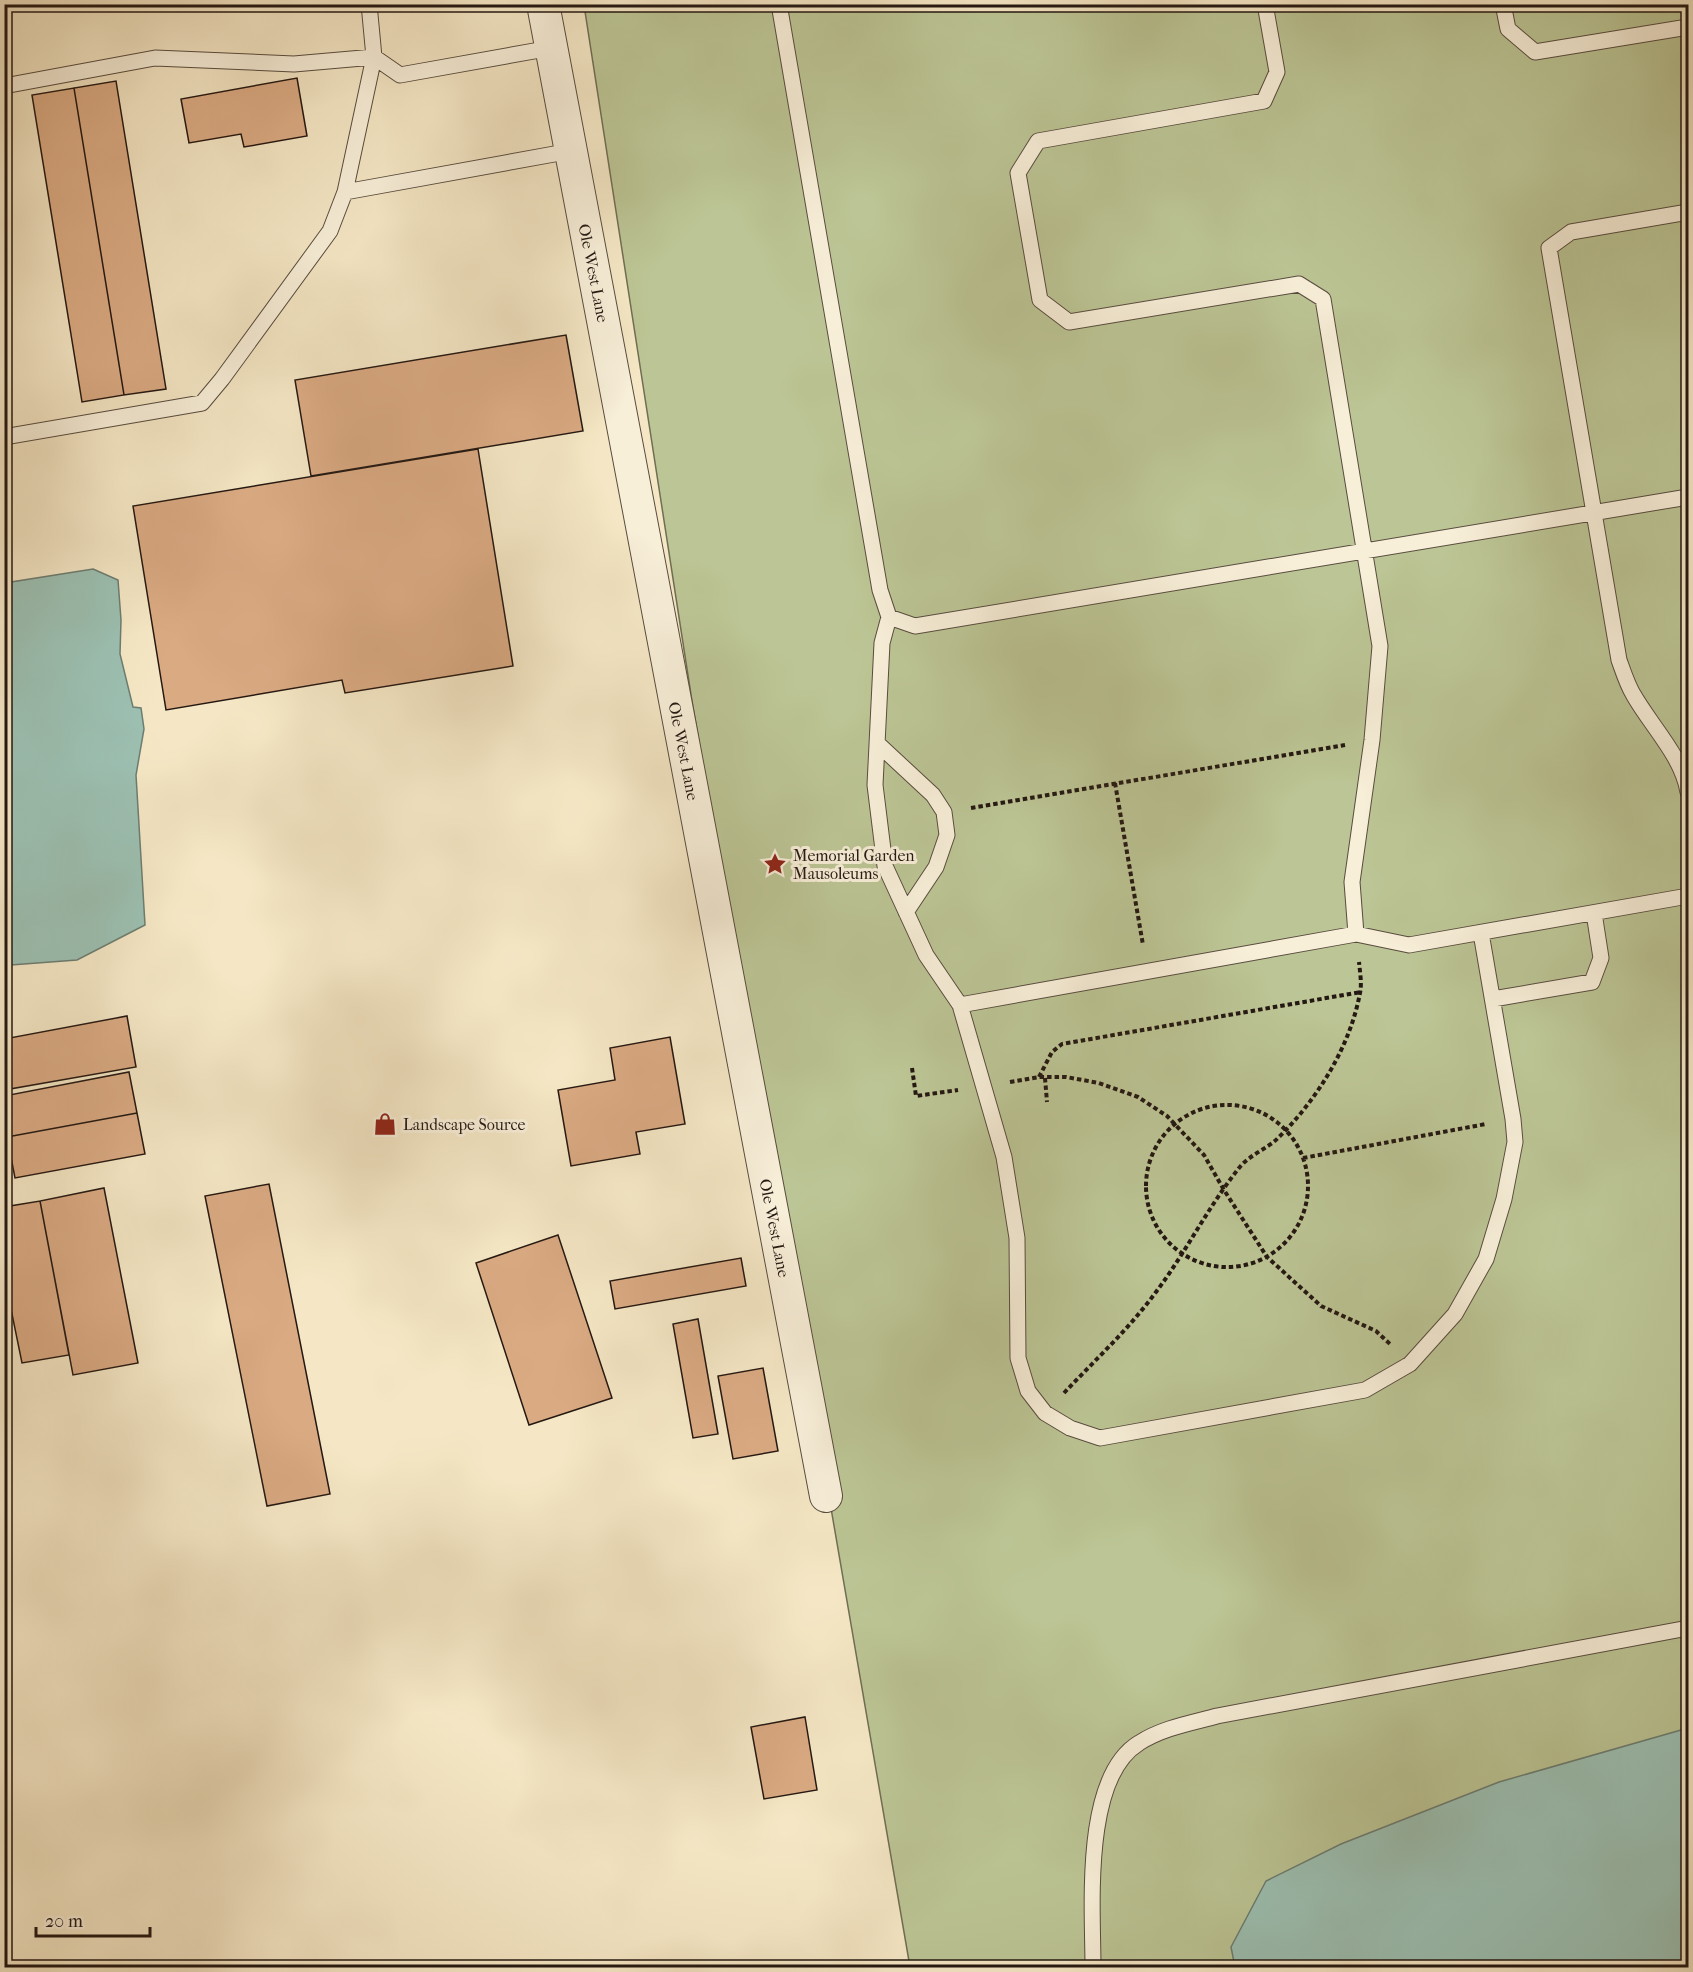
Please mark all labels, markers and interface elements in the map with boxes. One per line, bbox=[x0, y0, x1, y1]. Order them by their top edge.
street label: Ole West Lane bbox=[575, 222, 612, 324]
street label: Ole West Lane bbox=[665, 700, 702, 802]
place label: Memorial Garden Mausoleums bbox=[793, 846, 915, 883]
place icon: Memorial Garden Mausoleums bbox=[762, 851, 788, 877]
shop icon: Landscape Source bbox=[372, 1111, 398, 1137]
place label: Landscape Source bbox=[403, 1115, 526, 1134]
street label: Ole West Lane bbox=[756, 1177, 793, 1279]
scale bar bbox=[36, 1900, 150, 1938]
text: 20 m bbox=[45, 1911, 83, 1932]

